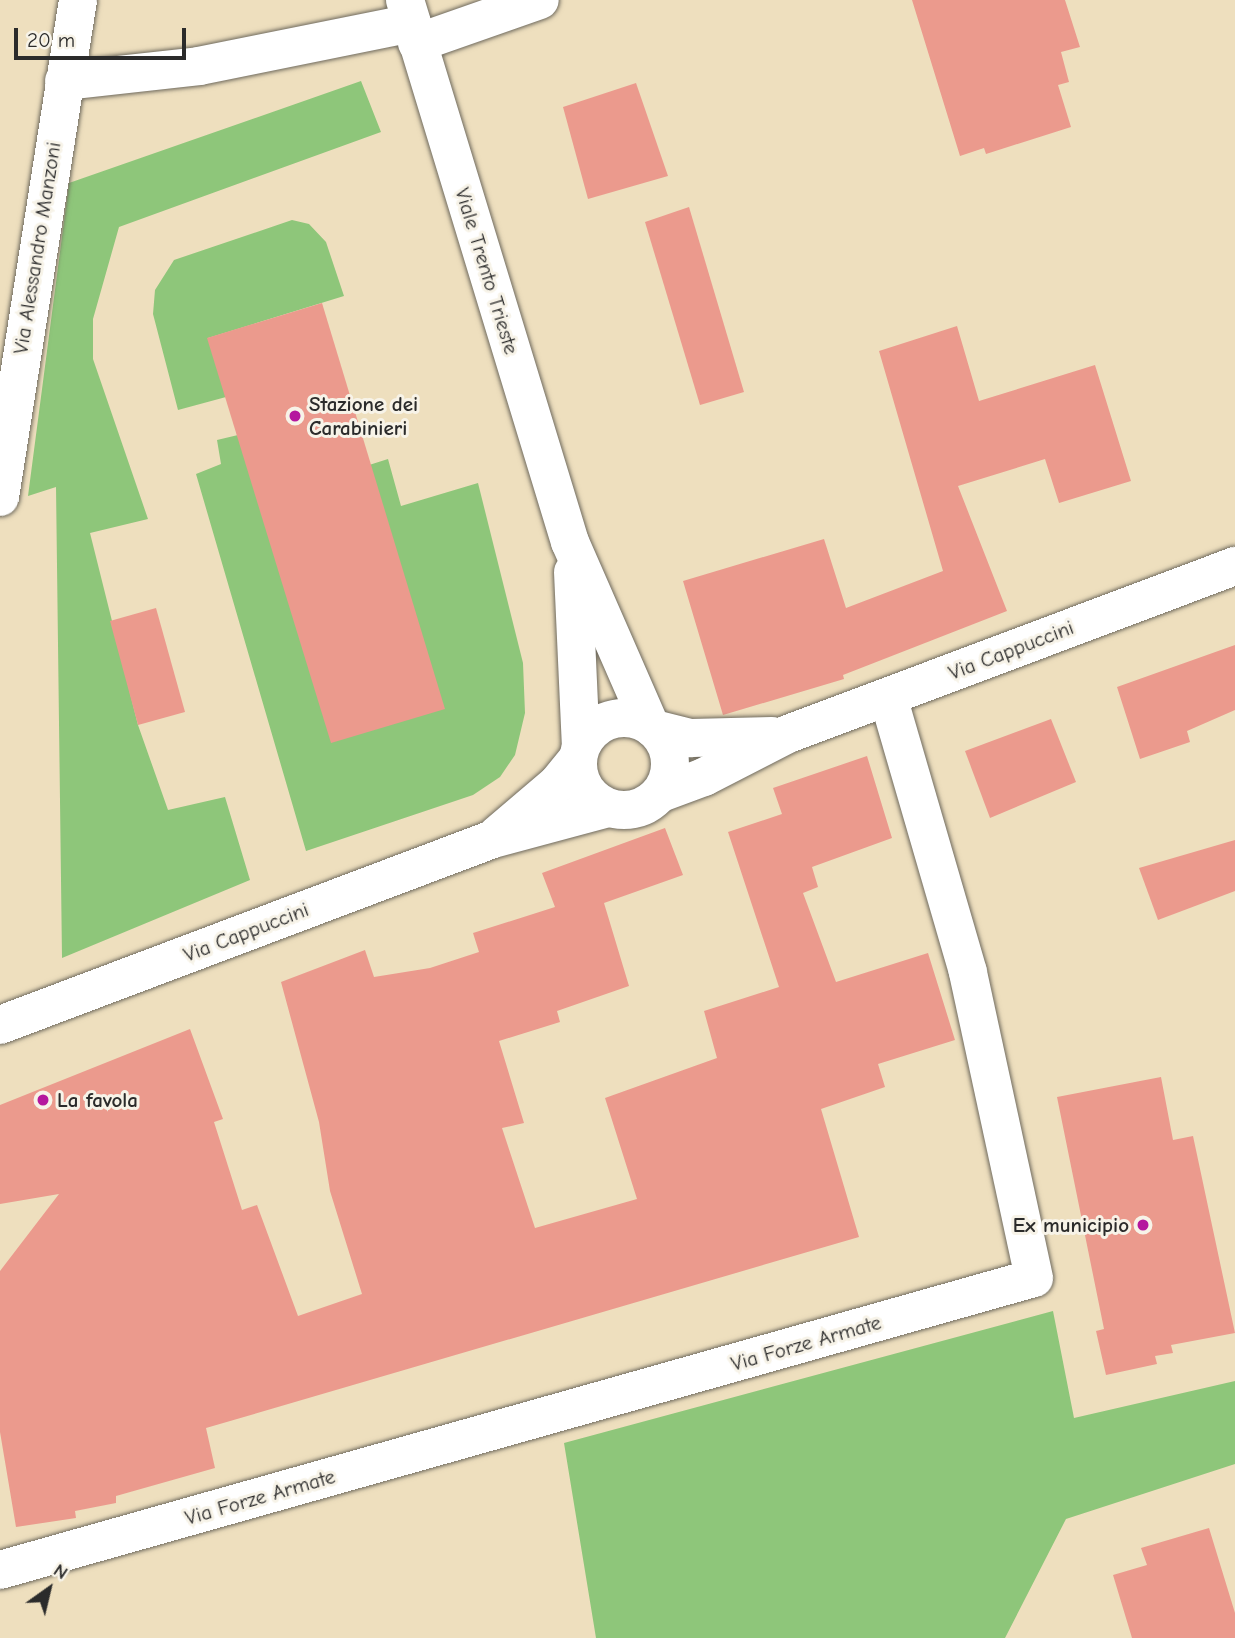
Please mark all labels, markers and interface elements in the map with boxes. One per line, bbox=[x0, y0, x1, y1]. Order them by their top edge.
scale bar bbox=[18, 14, 189, 58]
text: 20 m bbox=[27, 28, 75, 52]
street label: Via Alessandro Manzoni bbox=[8, 140, 66, 356]
street label: Viale Trento Trieste bbox=[450, 185, 524, 357]
place label: Stazione dei Carabinieri bbox=[309, 391, 418, 441]
marker: Stazione dei Carabinieri bbox=[287, 408, 303, 424]
street label: Via Cappuccini bbox=[945, 615, 1077, 685]
street label: Via Cappuccini bbox=[180, 897, 312, 967]
place label: La favola bbox=[57, 1087, 138, 1113]
marker: La favola bbox=[35, 1092, 51, 1108]
place label: Ex municipio bbox=[1013, 1212, 1129, 1238]
marker: Ex municipio bbox=[1135, 1217, 1151, 1233]
street label: Via Forze Armate bbox=[728, 1310, 884, 1376]
street label: Via Forze Armate bbox=[182, 1464, 338, 1530]
north arrow bbox=[14, 1554, 84, 1624]
text: N bbox=[49, 1559, 72, 1584]

